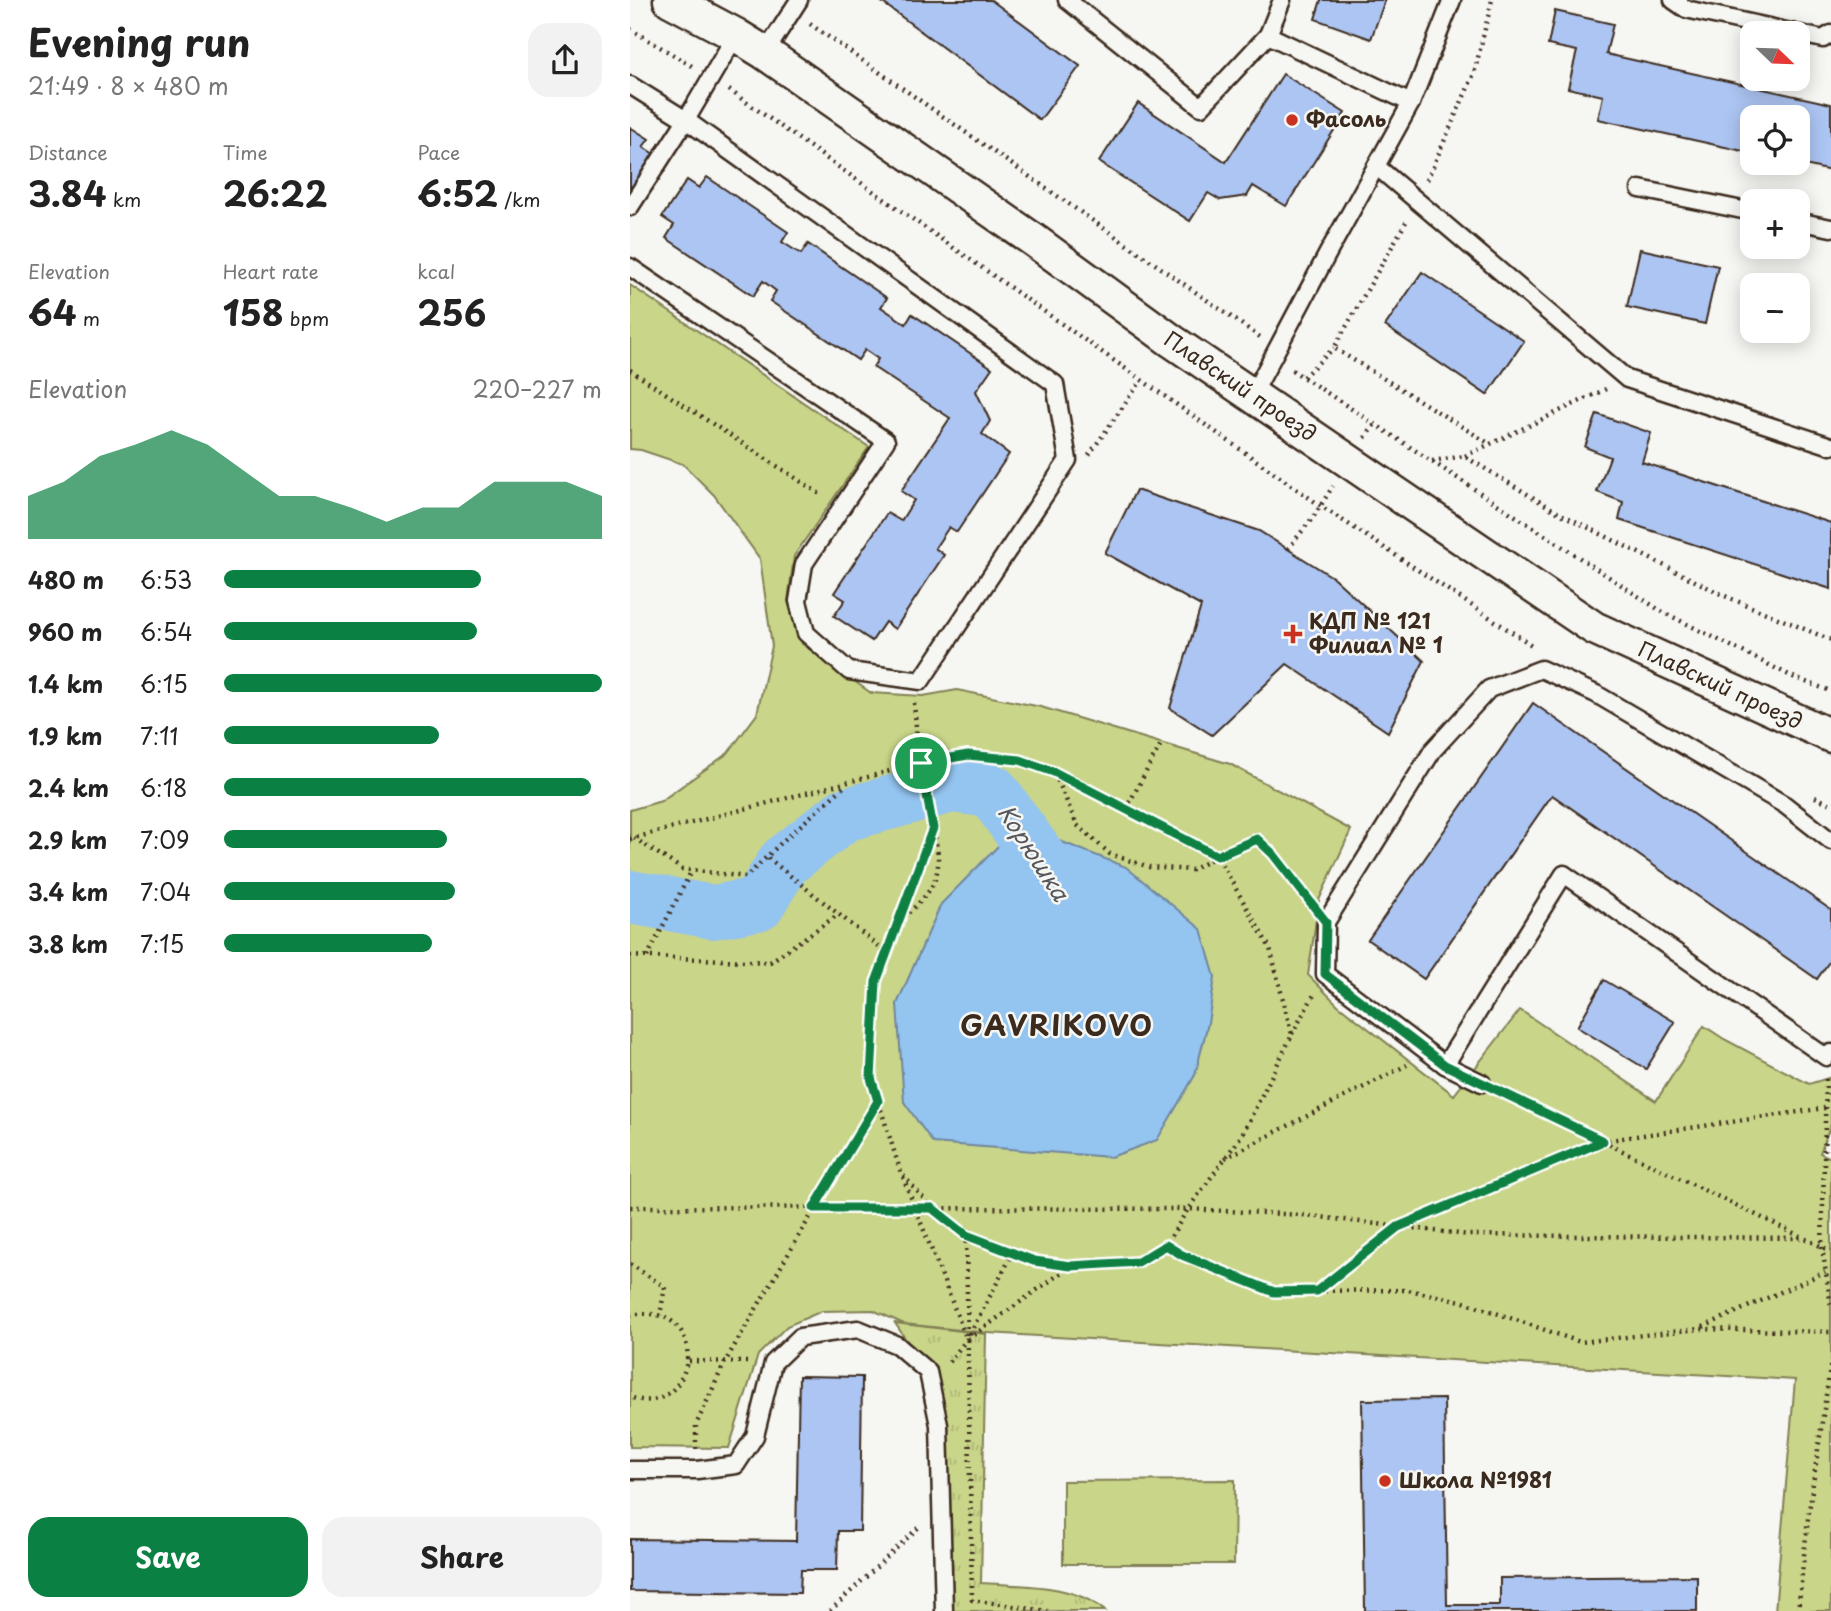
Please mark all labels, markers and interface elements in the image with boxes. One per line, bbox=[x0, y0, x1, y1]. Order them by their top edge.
text: Evening run bbox=[28, 13, 250, 70]
north arrow bbox=[1740, 21, 1810, 91]
map controls bbox=[1740, 21, 1810, 343]
button: share bbox=[528, 23, 602, 97]
text: 21:49 · 8 × 480 m bbox=[28, 68, 229, 103]
place label: Фасоль bbox=[1306, 102, 1386, 134]
button: locate bbox=[1740, 105, 1810, 175]
marker: Фасоль bbox=[1284, 112, 1300, 128]
text: Distance bbox=[28, 138, 108, 166]
text: Time bbox=[223, 138, 268, 166]
text: Pace bbox=[417, 138, 460, 166]
text: 3.84 bbox=[28, 166, 107, 219]
text: 26:22 bbox=[223, 166, 328, 219]
text: 6:52 bbox=[417, 166, 498, 219]
text: km bbox=[107, 185, 141, 213]
text: /km bbox=[498, 185, 541, 213]
button: + bbox=[1740, 189, 1810, 259]
text: Elevation bbox=[28, 257, 110, 285]
text: Heart rate bbox=[223, 257, 319, 285]
text: kcal bbox=[417, 257, 455, 285]
button: − bbox=[1740, 273, 1810, 343]
text: 64 bbox=[28, 285, 76, 338]
text: 158 bbox=[223, 285, 284, 338]
text: 256 bbox=[417, 285, 486, 338]
text: m bbox=[76, 304, 100, 332]
text: bpm bbox=[284, 304, 329, 332]
street label: Плавский проезд bbox=[1158, 322, 1324, 448]
text: Elevation bbox=[28, 371, 127, 406]
text: 220–227 m bbox=[473, 371, 602, 406]
text: 480 m bbox=[28, 562, 104, 597]
text: 6:53 bbox=[140, 562, 192, 597]
place label: КДП № 121 Филиал № 1 bbox=[1309, 604, 1443, 660]
text: 960 m bbox=[28, 614, 102, 649]
text: 6:54 bbox=[140, 614, 193, 649]
marker: КДП № 121 Филиал № 1 bbox=[1283, 624, 1303, 644]
street label: Плавский проезд bbox=[1633, 632, 1808, 736]
text: 1.4 km bbox=[28, 666, 103, 701]
text: 6:15 bbox=[140, 666, 188, 701]
text: 1.9 km bbox=[28, 718, 102, 753]
text: 7:11 bbox=[140, 718, 179, 753]
pin bbox=[891, 733, 951, 793]
icon: arrive bbox=[902, 744, 940, 782]
text: 2.4 km bbox=[28, 770, 109, 805]
text: 6:18 bbox=[140, 770, 187, 805]
water label: Корюшка bbox=[990, 797, 1079, 908]
text: 2.9 km bbox=[28, 822, 107, 857]
text: 7:09 bbox=[140, 822, 190, 857]
text: 3.4 km bbox=[28, 874, 108, 909]
text: 7:04 bbox=[140, 874, 191, 909]
text: 3.8 km bbox=[28, 926, 108, 961]
text: 7:15 bbox=[140, 926, 184, 961]
district label: GAVRIKOVO bbox=[960, 1003, 1154, 1046]
place label: Школа №1981 bbox=[1399, 1463, 1552, 1495]
marker: Школа №1981 bbox=[1377, 1473, 1393, 1489]
button: Save bbox=[28, 1517, 308, 1597]
button: Share bbox=[322, 1517, 602, 1597]

